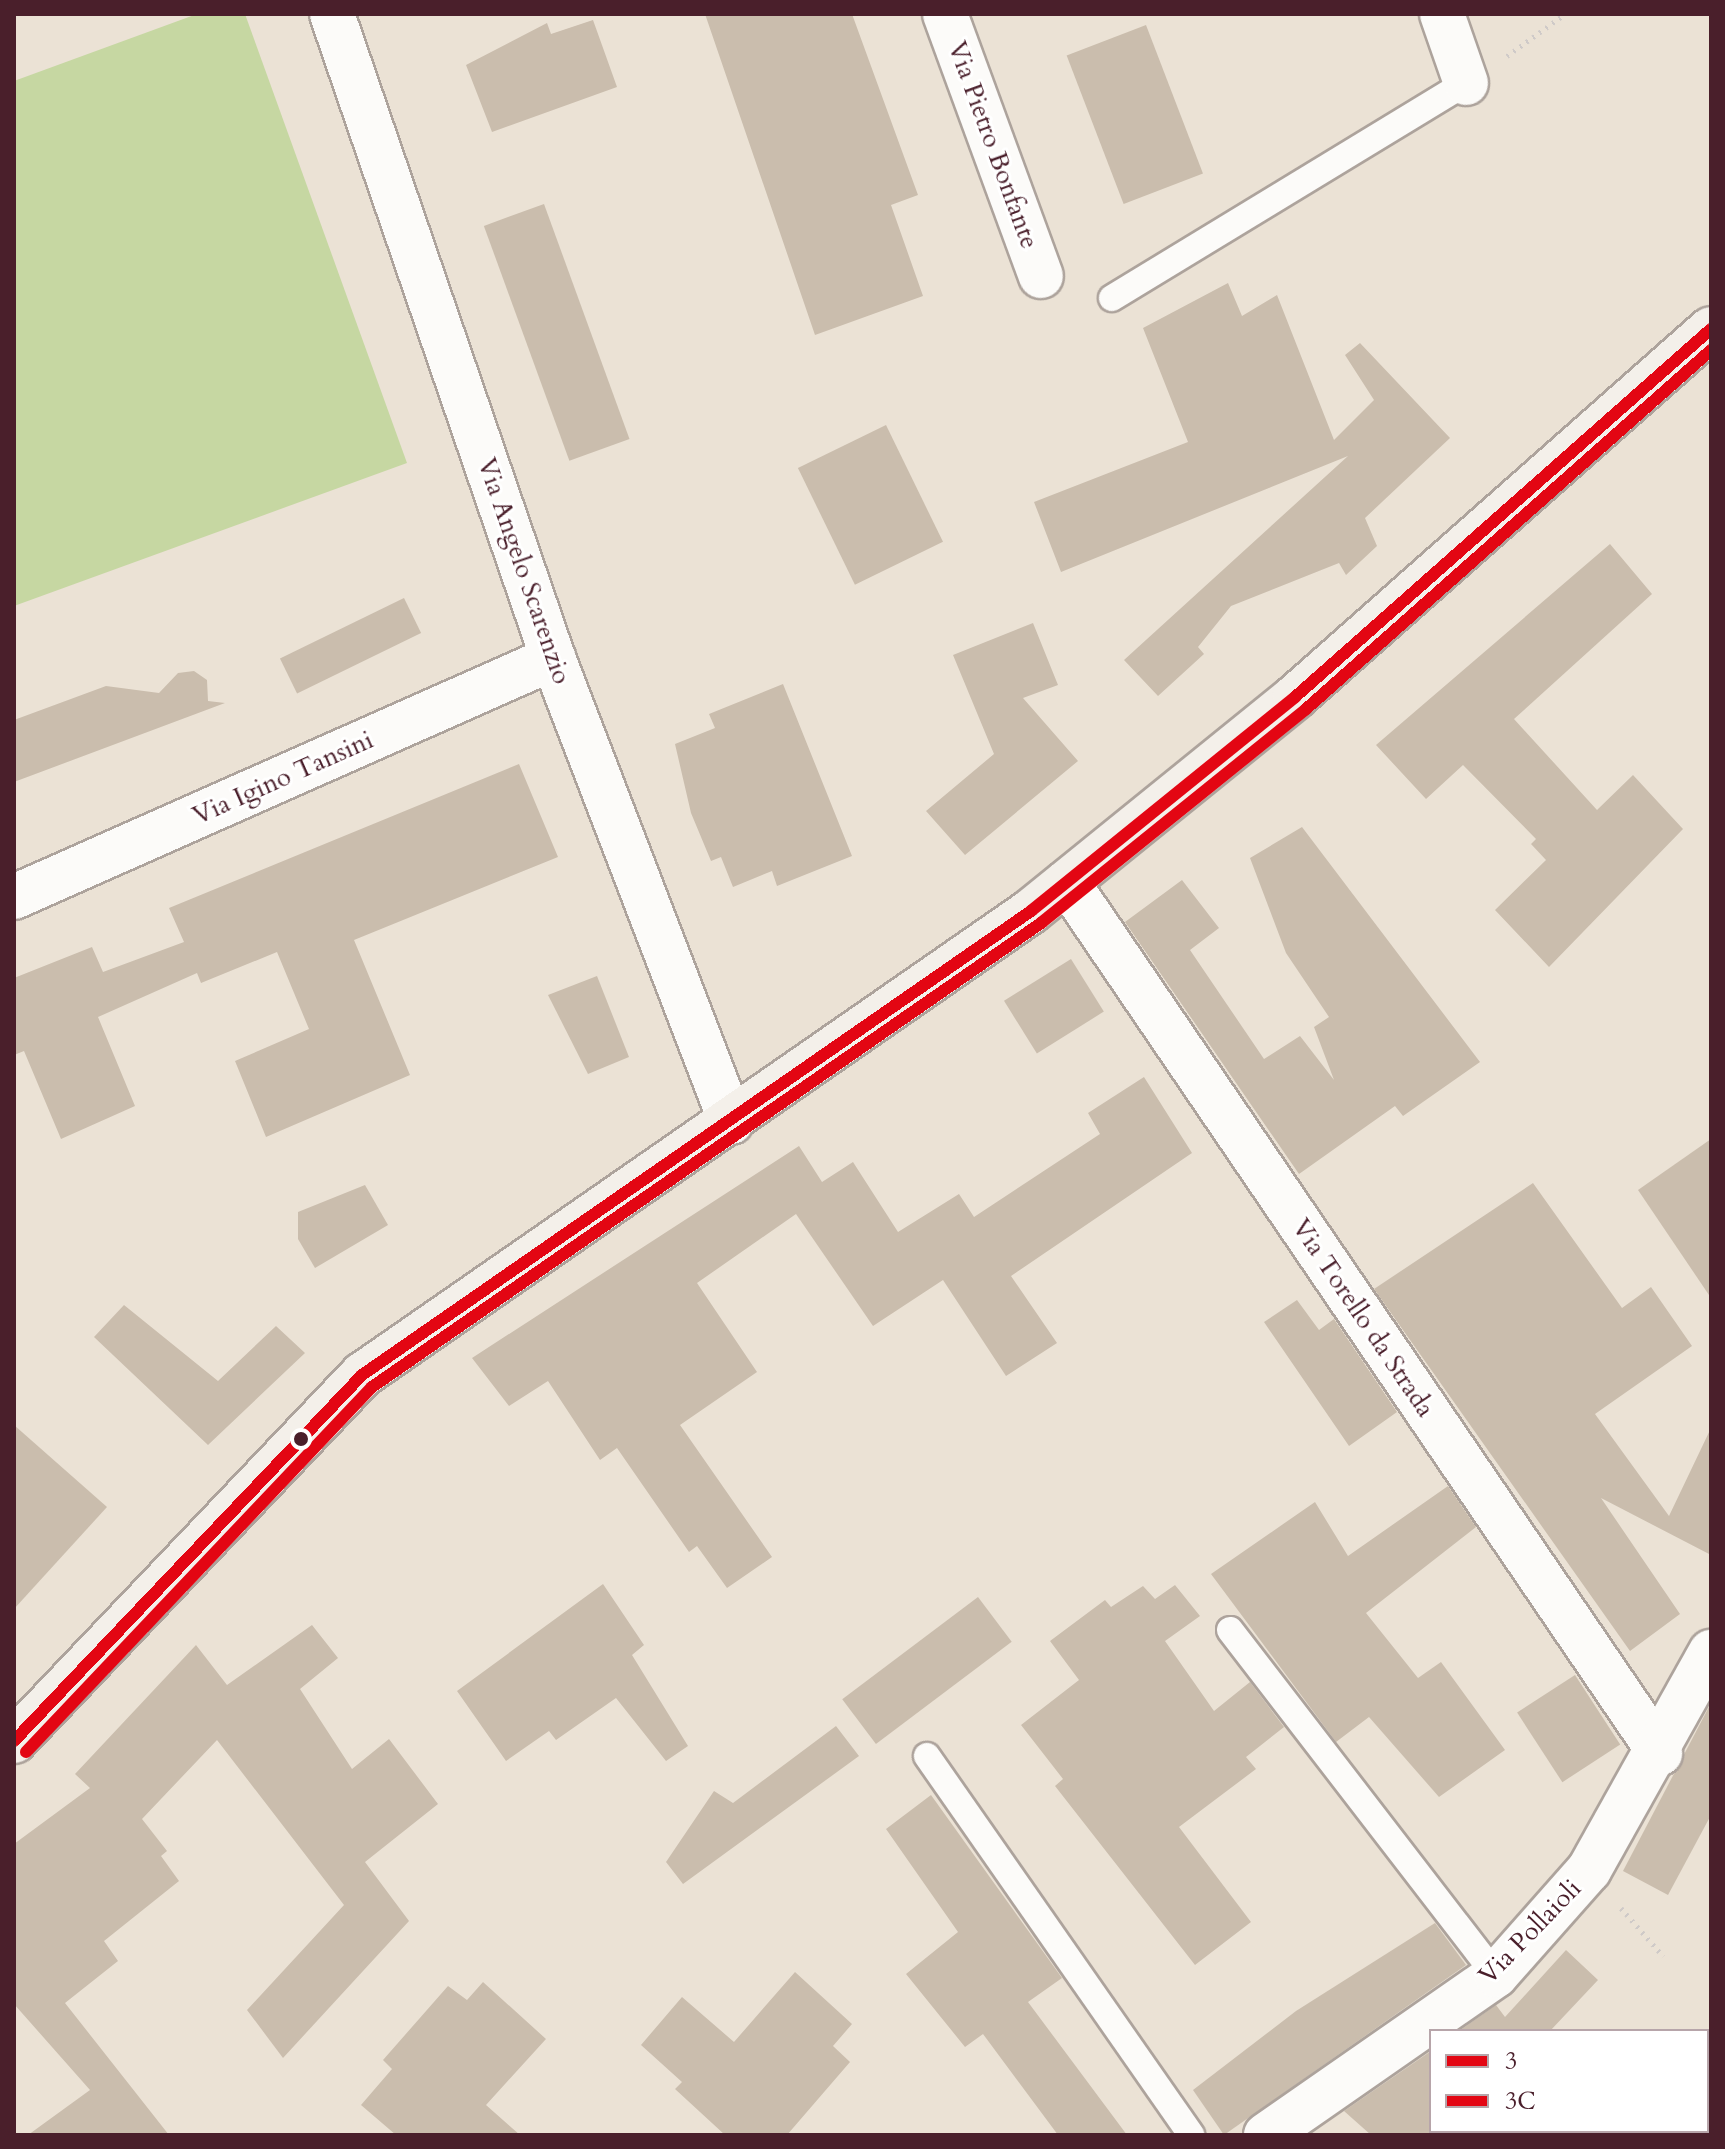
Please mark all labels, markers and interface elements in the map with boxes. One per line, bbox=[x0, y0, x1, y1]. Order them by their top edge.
street label: Via Pietro Bonfante bbox=[941, 37, 1045, 253]
street label: Via Angelo Scarenzio bbox=[471, 454, 577, 688]
street label: Via Igino Tansini bbox=[188, 724, 378, 832]
street label: Via Torello da Strada bbox=[1285, 1213, 1441, 1423]
unlabelled marker bbox=[293, 1431, 309, 1447]
street label: Via Pollaioli bbox=[1472, 1873, 1588, 1991]
legend bbox=[1429, 2029, 1709, 2133]
text: 3 bbox=[1505, 2045, 1517, 2078]
text: 3C bbox=[1505, 2085, 1536, 2118]

